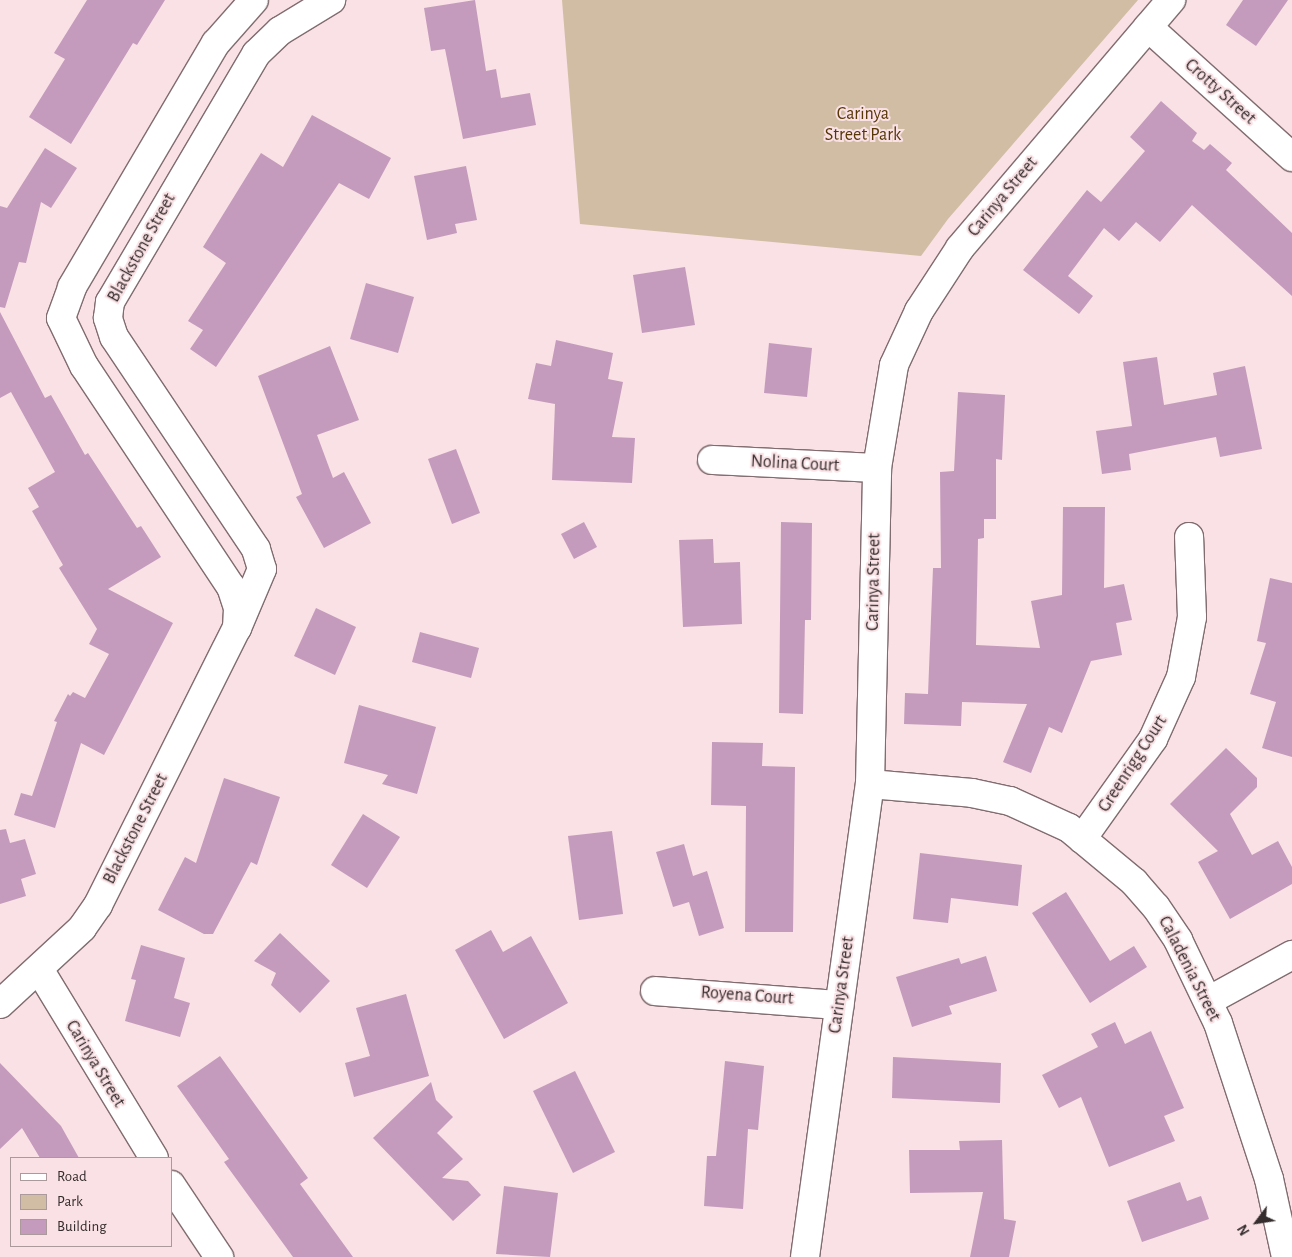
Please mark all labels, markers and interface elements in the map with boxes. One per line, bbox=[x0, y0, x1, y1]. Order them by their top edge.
street label: Crotty Street bbox=[1180, 54, 1260, 130]
park label: Carinya Street Park bbox=[825, 104, 901, 146]
street label: Carinya Street bbox=[963, 153, 1043, 241]
street label: Blackstone Street bbox=[103, 190, 181, 306]
street label: Nolina Court bbox=[750, 451, 840, 477]
street label: Carinya Street bbox=[862, 533, 886, 631]
street label: Greenrigg Court bbox=[1094, 712, 1172, 816]
street label: Blackstone Street bbox=[99, 770, 173, 888]
street label: Caladenia Street bbox=[1153, 913, 1225, 1025]
street label: Carinya Street bbox=[825, 935, 859, 1035]
street label: Royena Court bbox=[700, 982, 794, 1010]
street label: Carinya Street bbox=[61, 1017, 129, 1111]
legend bbox=[10, 1157, 172, 1247]
text: Road bbox=[57, 1169, 87, 1184]
text: Park bbox=[57, 1194, 83, 1209]
north arrow bbox=[1232, 1197, 1282, 1247]
text: Building bbox=[57, 1219, 107, 1234]
text: N bbox=[1236, 1222, 1253, 1238]

